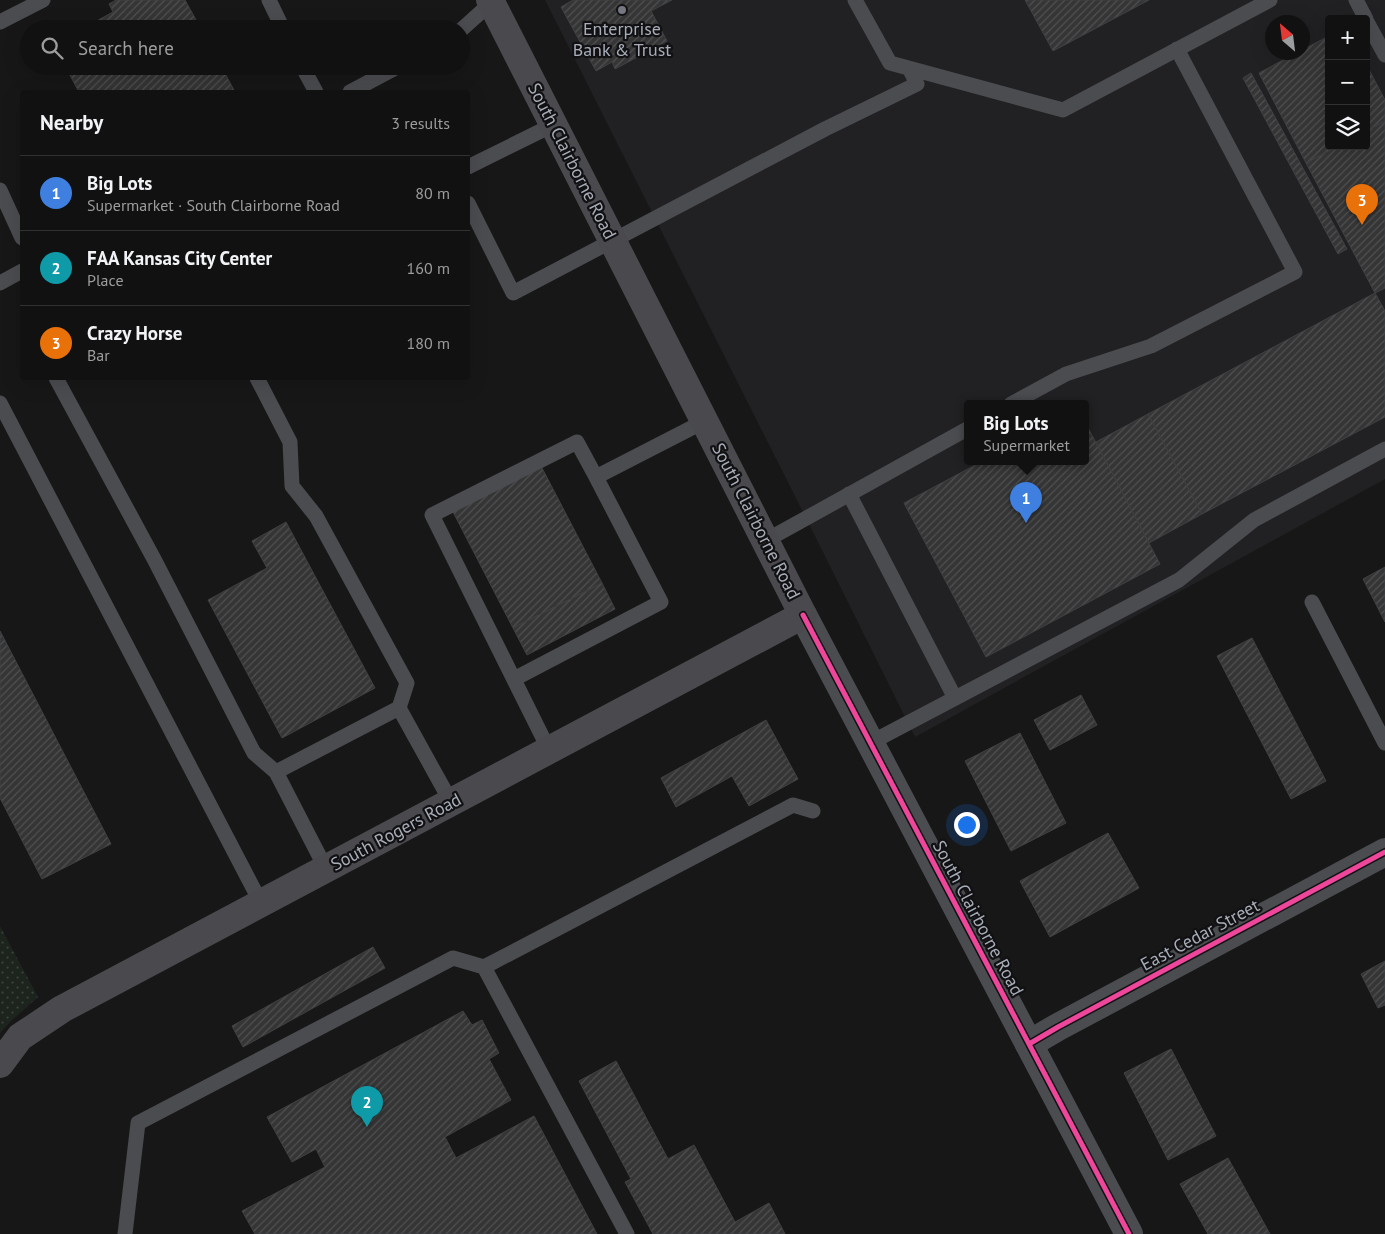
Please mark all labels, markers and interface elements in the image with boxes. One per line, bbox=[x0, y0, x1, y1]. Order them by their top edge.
marker: Enterprise Bank & Trust bbox=[616, 4, 628, 16]
north arrow bbox=[1265, 15, 1310, 60]
map controls bbox=[1325, 15, 1370, 150]
button: + bbox=[1325, 15, 1370, 60]
place label: Enterprise Bank & Trust bbox=[573, 17, 671, 61]
search box bbox=[20, 20, 470, 75]
icon: search bbox=[38, 34, 66, 62]
text: Search here bbox=[78, 36, 174, 60]
button: − bbox=[1325, 60, 1370, 105]
street label: South Clairborne Road bbox=[523, 79, 622, 243]
button: layers bbox=[1325, 105, 1370, 150]
text: Nearby bbox=[40, 109, 103, 136]
text: 3 results bbox=[391, 113, 450, 133]
text: Big Lots bbox=[87, 171, 152, 195]
text: 1 bbox=[51, 183, 61, 203]
text: 80 m bbox=[415, 183, 450, 203]
pin: 3 bbox=[1346, 184, 1378, 225]
text: Supermarket · South Clairborne Road bbox=[87, 195, 340, 215]
text: FAA Kansas City Center bbox=[87, 246, 272, 270]
text: 2 bbox=[51, 258, 61, 278]
text: 160 m bbox=[407, 258, 450, 278]
text: Place bbox=[87, 270, 124, 290]
text: Crazy Horse bbox=[87, 321, 182, 345]
text: 3 bbox=[51, 333, 61, 353]
text: 180 m bbox=[407, 333, 450, 353]
text: Bar bbox=[87, 345, 110, 365]
popup bbox=[964, 400, 1089, 465]
text: Big Lots bbox=[983, 411, 1048, 435]
text: Supermarket bbox=[983, 435, 1070, 455]
street label: South Clairborne Road bbox=[707, 439, 806, 603]
pin: 1 bbox=[1010, 482, 1042, 523]
street label: South Rogers Road bbox=[327, 787, 465, 876]
your location bbox=[954, 812, 980, 838]
street label: South Clairborne Road bbox=[928, 836, 1029, 999]
street label: East Cedar Street bbox=[1136, 894, 1263, 976]
pin: 2 bbox=[351, 1086, 383, 1127]

